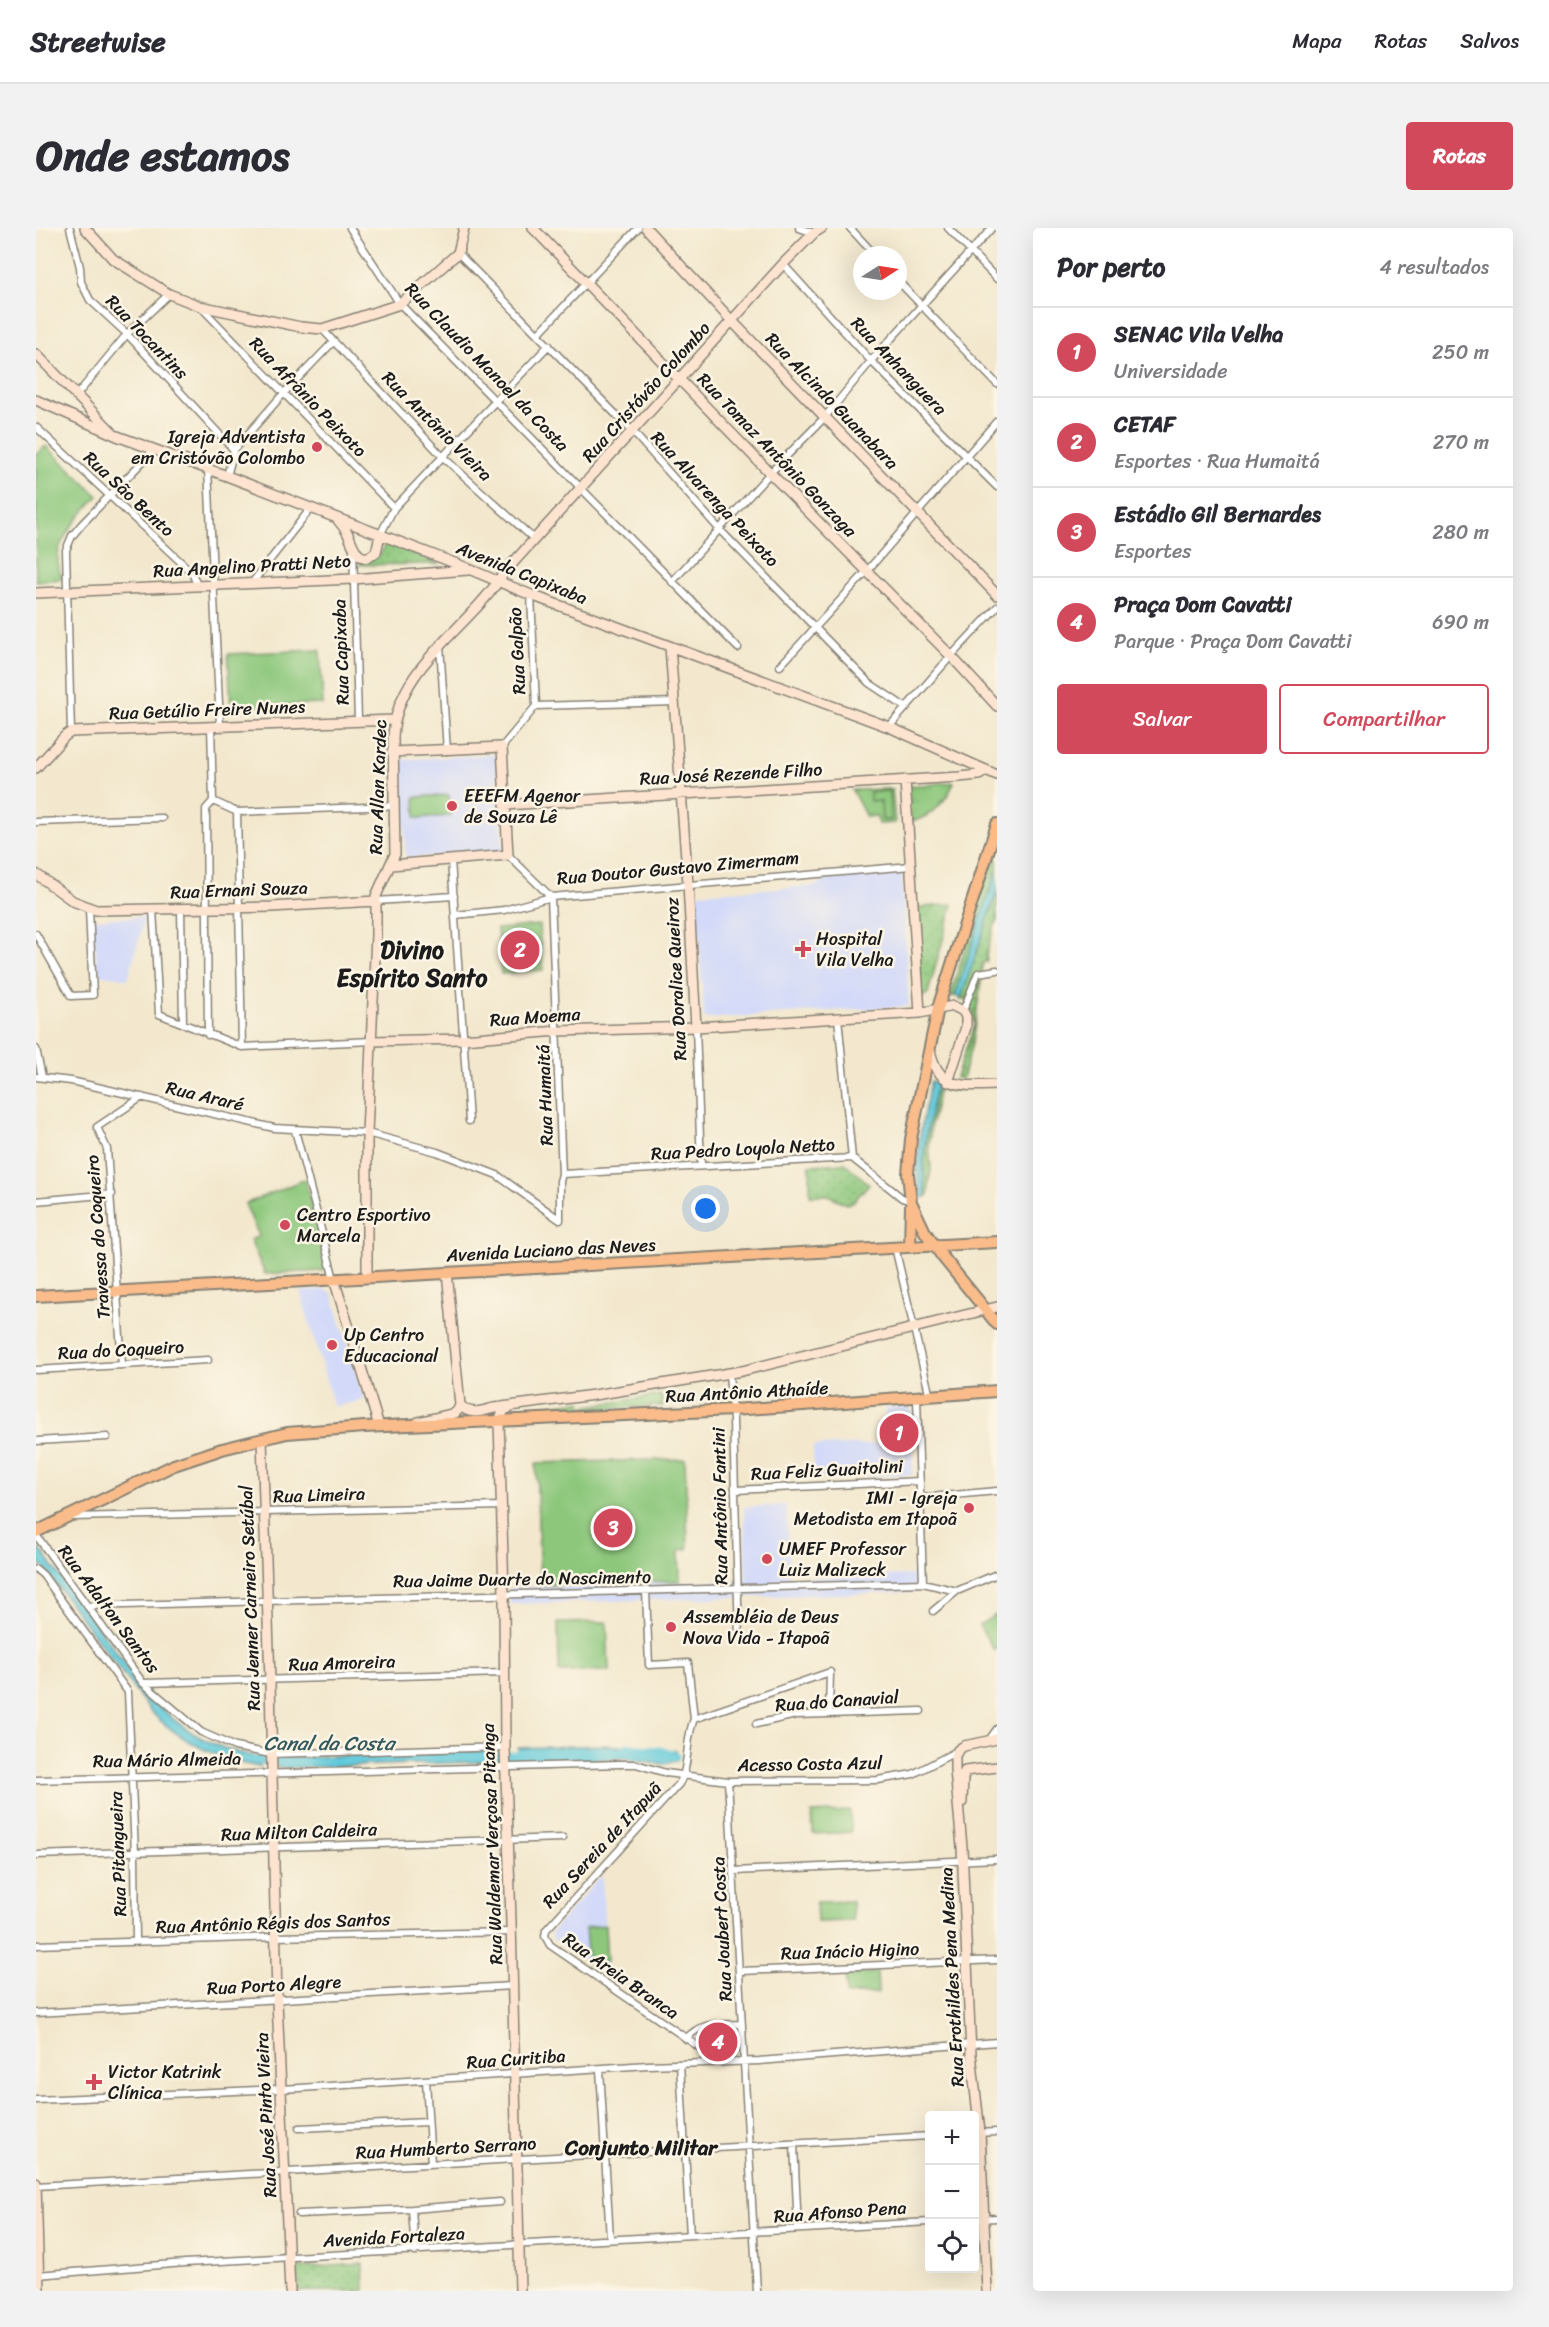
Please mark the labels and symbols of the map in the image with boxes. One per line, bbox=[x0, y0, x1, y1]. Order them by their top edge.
north arrow bbox=[853, 246, 907, 300]
street label: Rua Claudio Manoel da Costa bbox=[397, 274, 577, 460]
street label: Rua Tocantins bbox=[98, 287, 197, 388]
street label: Rua Anhanguera bbox=[843, 309, 955, 423]
street label: Rua Cristóvão Colombo bbox=[574, 314, 718, 470]
street label: Rua Alcindo Guanabara bbox=[757, 324, 907, 478]
street label: Rua Afrânio Peixoto bbox=[241, 329, 375, 465]
street label: Rua Antõnio Vieira bbox=[374, 363, 500, 489]
street label: Rua Tomaz Antônio Gonzaga bbox=[689, 365, 866, 546]
place label: Igreja Adventista em Cristóvão Colombo bbox=[131, 421, 306, 474]
street label: Rua Alvarenga Peixoto bbox=[643, 423, 787, 575]
marker: Igreja Adventista em Cristóvão Colombo bbox=[310, 440, 324, 454]
street label: Rua São Bento bbox=[76, 443, 182, 545]
street label: Avenida Capixaba bbox=[451, 532, 592, 614]
street label: Rua Angelino Pratti Neto bbox=[152, 545, 352, 587]
street label: Rua Capixaba bbox=[323, 599, 359, 705]
street label: Rua Galpão bbox=[499, 607, 535, 695]
street label: Rua Getúlio Freire Nunes bbox=[108, 691, 306, 729]
street label: Rua Allan Kardec bbox=[360, 719, 396, 855]
street label: Rua José Rezende Filho bbox=[639, 753, 823, 795]
place label: EEEFM Agenor de Souza Lê bbox=[464, 780, 582, 833]
marker: EEEFM Agenor de Souza Lê bbox=[445, 799, 459, 813]
street label: Rua Doutor Gustavo Zimermam bbox=[556, 841, 801, 895]
street label: Rua Ernani Souza bbox=[170, 872, 308, 908]
street label: Rua Doralice Queiroz bbox=[656, 896, 696, 1061]
place label: Hospital Vila Velha bbox=[816, 923, 893, 976]
pin: 2 bbox=[500, 928, 540, 972]
district label: Divino Espírito Santo bbox=[337, 929, 488, 999]
marker: Hospital Vila Velha bbox=[794, 940, 812, 958]
street label: Rua Moema bbox=[489, 998, 582, 1036]
street label: Rua Humaitá bbox=[527, 1044, 563, 1146]
street label: Rua Araré bbox=[163, 1072, 247, 1120]
street label: Rua Pedro Loyola Netto bbox=[650, 1128, 836, 1170]
street label: Travessa do Coqueiro bbox=[76, 1154, 120, 1320]
your location bbox=[691, 1194, 720, 1223]
place label: Centro Esportivo Marcela bbox=[297, 1199, 431, 1252]
marker: Centro Esportivo Marcela bbox=[278, 1218, 292, 1232]
street label: Avenida Luciano das Neves bbox=[445, 1229, 657, 1272]
place label: Up Centro Educacional bbox=[344, 1319, 439, 1372]
street label: Rua do Coqueiro bbox=[57, 1331, 185, 1369]
marker: Up Centro Educacional bbox=[325, 1338, 339, 1352]
street label: Rua Antônio Athaíde bbox=[665, 1372, 829, 1412]
pin: 1 bbox=[880, 1410, 918, 1456]
street label: Rua Antônio Fantini bbox=[703, 1426, 737, 1585]
street label: Rua Feliz Guaitolini bbox=[750, 1450, 905, 1490]
street label: Rua Limeira bbox=[272, 1477, 366, 1513]
place label: IMI - Igreja Metodista em Itapoã bbox=[794, 1482, 958, 1535]
street label: Rua Jenner Carneiro Setúbal bbox=[230, 1484, 270, 1711]
marker: IMI - Igreja Metodista em Itapoã bbox=[962, 1501, 976, 1515]
pin: 3 bbox=[594, 1506, 632, 1550]
place label: UMEF Professor Luiz Malizeck bbox=[779, 1533, 908, 1586]
street label: Rua Adalton Santos bbox=[50, 1537, 169, 1681]
marker: UMEF Professor Luiz Malizeck bbox=[760, 1552, 774, 1566]
street label: Rua Jaime Duarte do Nascimento bbox=[393, 1561, 651, 1597]
place label: Assembléia de Deus Nova Vida - Itapoã bbox=[682, 1601, 839, 1654]
marker: Assembléia de Deus Nova Vida - Itapoã bbox=[664, 1620, 678, 1634]
street label: Rua Amoreira bbox=[288, 1645, 396, 1681]
street label: Rua do Canavial bbox=[774, 1681, 901, 1721]
street label: Rua Waldemar Verçosa Pitanga bbox=[472, 1722, 512, 1965]
water label: Canal da Costa bbox=[264, 1726, 397, 1761]
street label: Rua Mário Almeida bbox=[93, 1743, 241, 1777]
street label: Acesso Costa Azul bbox=[736, 1747, 883, 1781]
street label: Rua Sereia de Itapuã bbox=[534, 1773, 670, 1916]
street label: Rua Pitangueira bbox=[100, 1790, 136, 1917]
street label: Rua Milton Caldeira bbox=[220, 1813, 379, 1851]
street label: Rua Joubert Costa bbox=[702, 1856, 742, 2002]
street label: Rua Erothildes Pena Medina bbox=[930, 1866, 974, 2088]
street label: Rua Antônio Régis dos Santos bbox=[155, 1903, 392, 1943]
street label: Rua Areia Branca bbox=[556, 1924, 686, 2028]
street label: Rua Inácio Higino bbox=[780, 1933, 920, 1969]
street label: Rua Porto Alegre bbox=[206, 1965, 342, 2004]
pin: 4 bbox=[698, 2020, 738, 2064]
street label: Rua José Pinto Vieira bbox=[246, 2032, 286, 2198]
street label: Rua Curitiba bbox=[466, 2040, 566, 2078]
place label: Victor Katrink Clínica bbox=[108, 2056, 222, 2109]
marker: Victor Katrink Clínica bbox=[85, 2073, 103, 2091]
street label: Rua Humberto Serrano bbox=[355, 2127, 537, 2169]
district label: Conjunto Militar bbox=[564, 2129, 719, 2167]
street label: Rua Afonso Pena bbox=[773, 2191, 907, 2233]
street label: Avenida Fortaleza bbox=[321, 2217, 466, 2257]

